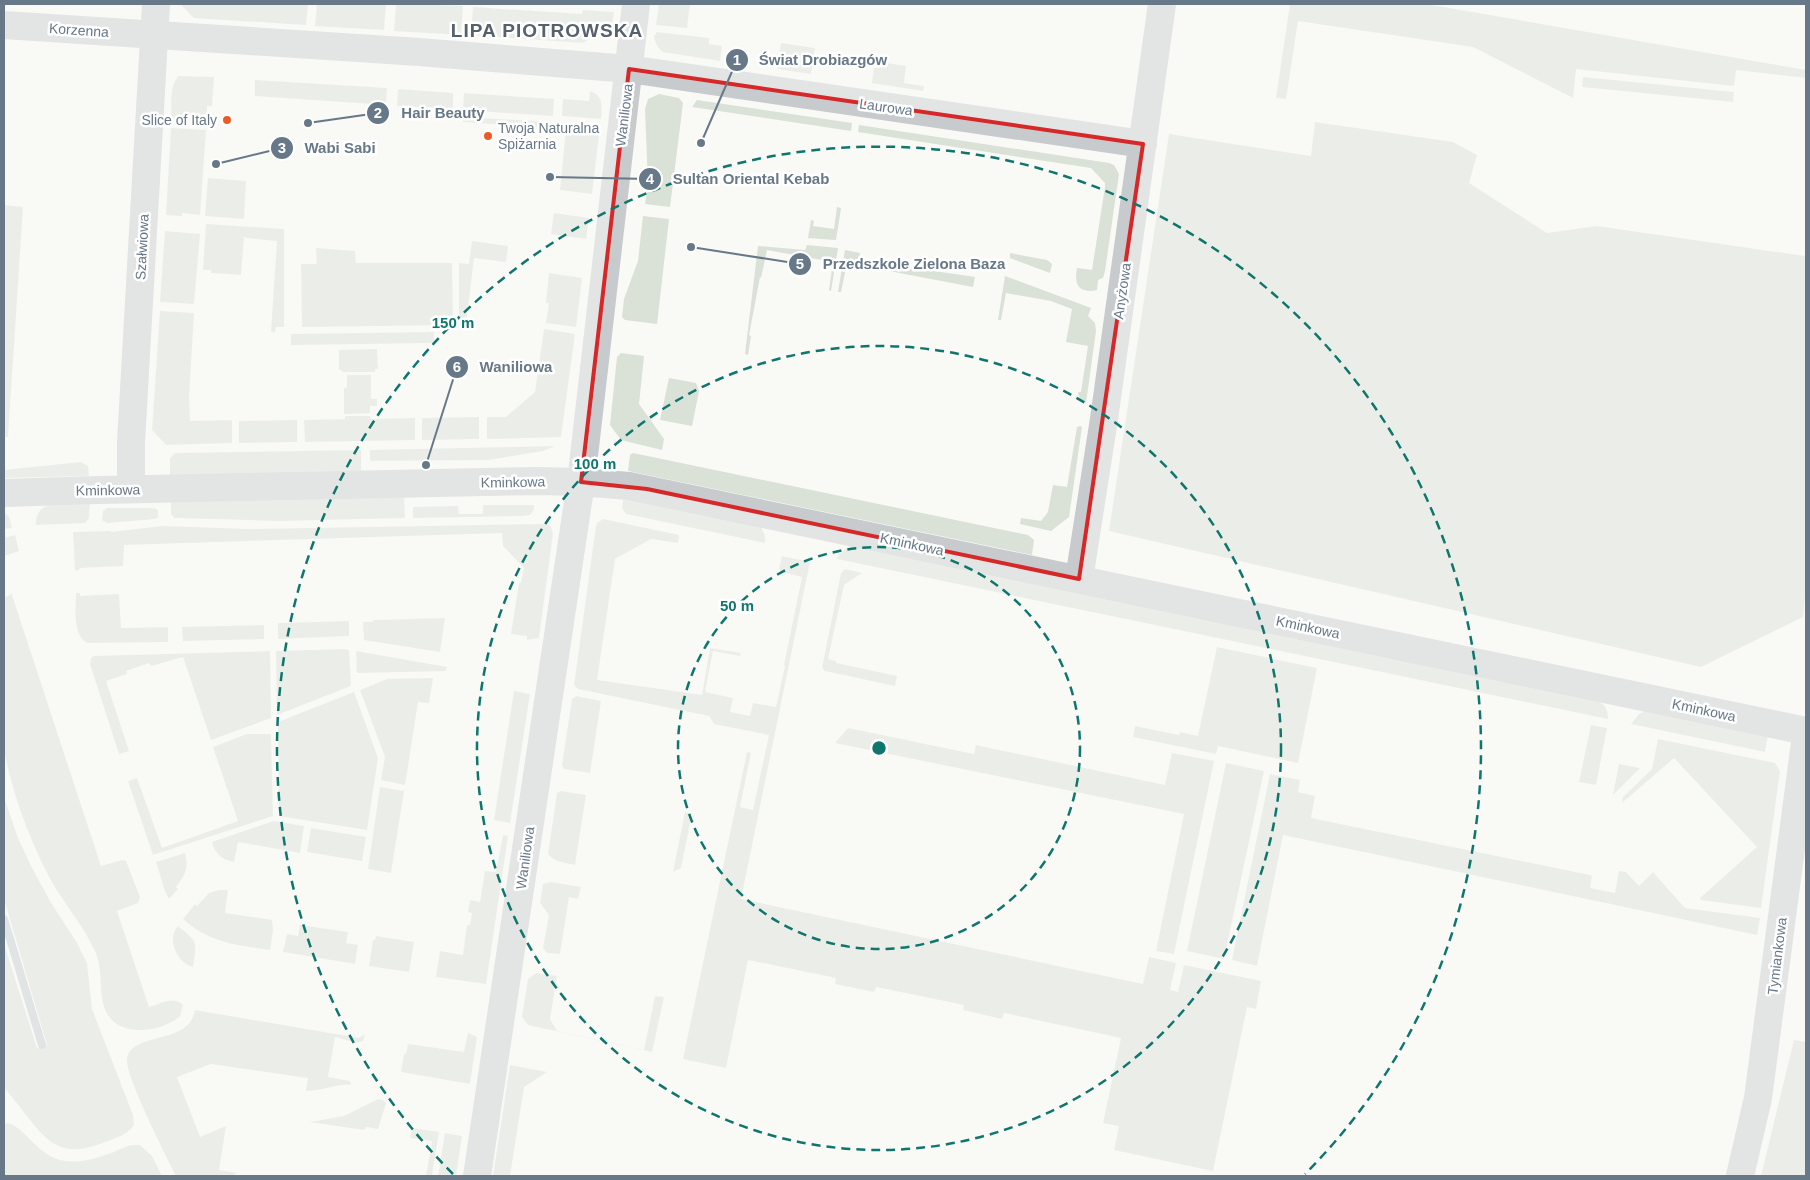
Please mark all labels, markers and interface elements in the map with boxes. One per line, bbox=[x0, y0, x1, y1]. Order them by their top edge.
street label: Korzenna bbox=[49, 20, 110, 40]
district label: LIPA PIOTROWSKA bbox=[451, 20, 643, 41]
callout: Świat Drobiazgów bbox=[724, 45, 898, 75]
text: 1 bbox=[733, 51, 741, 68]
text: Świat Drobiazgów bbox=[759, 51, 888, 68]
street label: Waniliowa bbox=[612, 82, 636, 147]
street label: Laurowa bbox=[858, 95, 914, 119]
callout: Hair Beauty bbox=[366, 98, 494, 128]
text: 2 bbox=[374, 104, 382, 121]
text: Hair Beauty bbox=[401, 104, 485, 121]
place label: Slice of Italy bbox=[142, 112, 217, 128]
marker: Slice of Italy bbox=[221, 114, 233, 126]
place label: Twoja Naturalna Spiżarnia bbox=[498, 120, 599, 152]
marker: Twoja Naturalna Spiżarnia bbox=[482, 130, 494, 142]
callout: Wabi Sabi bbox=[270, 133, 386, 163]
text: 3 bbox=[278, 139, 286, 156]
text: Wabi Sabi bbox=[304, 139, 376, 156]
callout: Sultan Oriental Kebab bbox=[637, 164, 839, 194]
text: 4 bbox=[646, 170, 655, 187]
text: Sultan Oriental Kebab bbox=[673, 170, 829, 187]
street label: Szałwiowa bbox=[132, 213, 152, 280]
callout: Przedszkole Zielona Baza bbox=[788, 249, 1015, 279]
text: 5 bbox=[796, 255, 804, 272]
text: Przedszkole Zielona Baza bbox=[823, 255, 1006, 272]
street label: Anyżowa bbox=[1110, 262, 1134, 320]
text: 150 m bbox=[432, 314, 474, 331]
callout: Waniliowa bbox=[444, 352, 562, 382]
text: 6 bbox=[453, 358, 461, 375]
text: Waniliowa bbox=[480, 358, 553, 375]
text: 100 m bbox=[574, 455, 616, 472]
street label: Kminkowa bbox=[481, 473, 546, 491]
street label: Kminkowa bbox=[76, 481, 141, 499]
street label: Kminkowa bbox=[879, 529, 945, 559]
text: 50 m bbox=[720, 597, 754, 614]
street label: Kminkowa bbox=[1275, 612, 1341, 642]
street label: Kminkowa bbox=[1671, 695, 1737, 725]
centre of rings bbox=[870, 739, 888, 757]
street label: Waniliowa bbox=[513, 825, 537, 890]
street label: Tymiankowa bbox=[1764, 916, 1790, 996]

